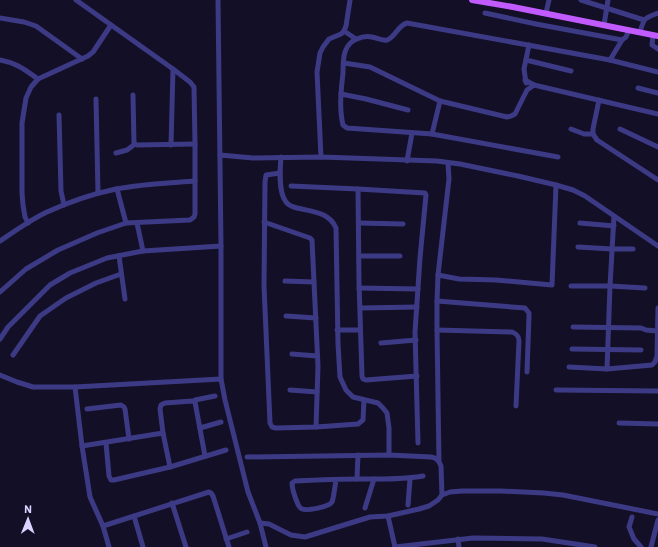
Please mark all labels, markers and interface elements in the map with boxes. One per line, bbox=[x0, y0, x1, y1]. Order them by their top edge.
north arrow bbox=[8, 499, 48, 539]
text: N bbox=[24, 502, 32, 516]

